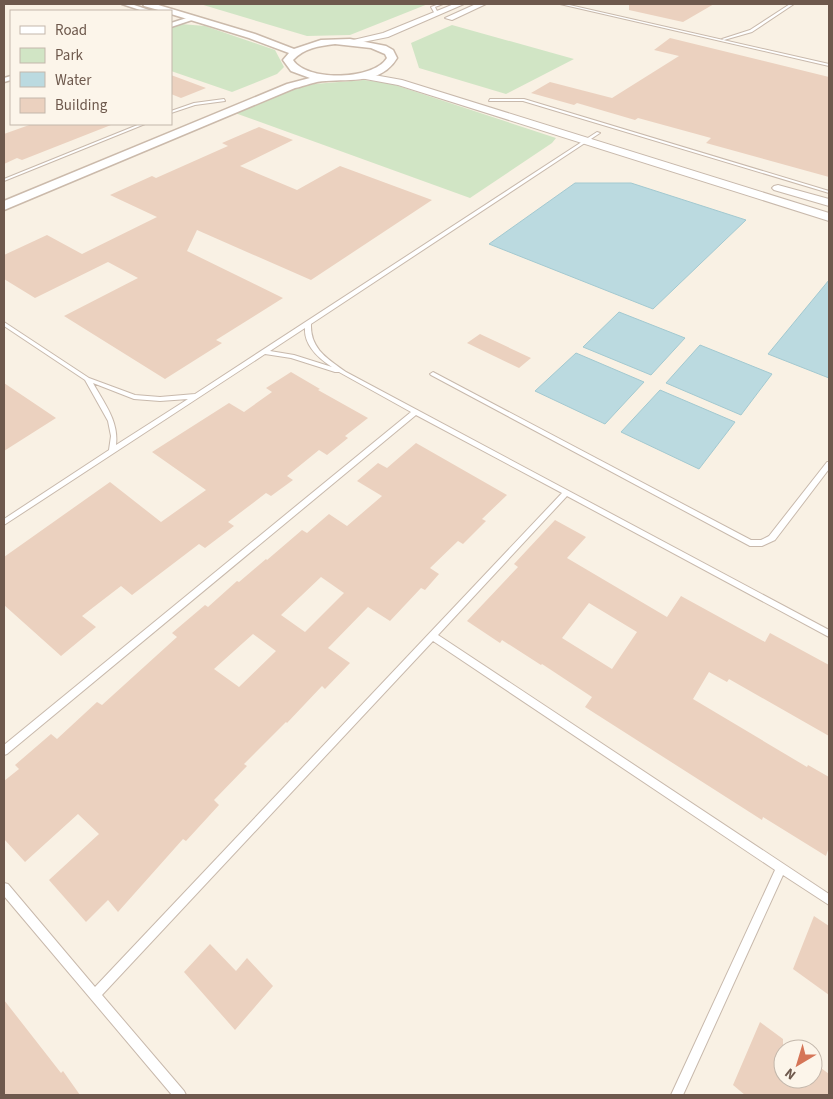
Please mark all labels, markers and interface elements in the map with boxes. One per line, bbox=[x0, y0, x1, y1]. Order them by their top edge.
legend bbox=[10, 10, 172, 125]
text: Road bbox=[55, 20, 87, 41]
text: Park bbox=[55, 45, 84, 66]
text: Water bbox=[55, 70, 92, 91]
text: Building bbox=[55, 95, 108, 116]
north arrow bbox=[773, 1039, 823, 1089]
text: N bbox=[781, 1063, 800, 1084]

